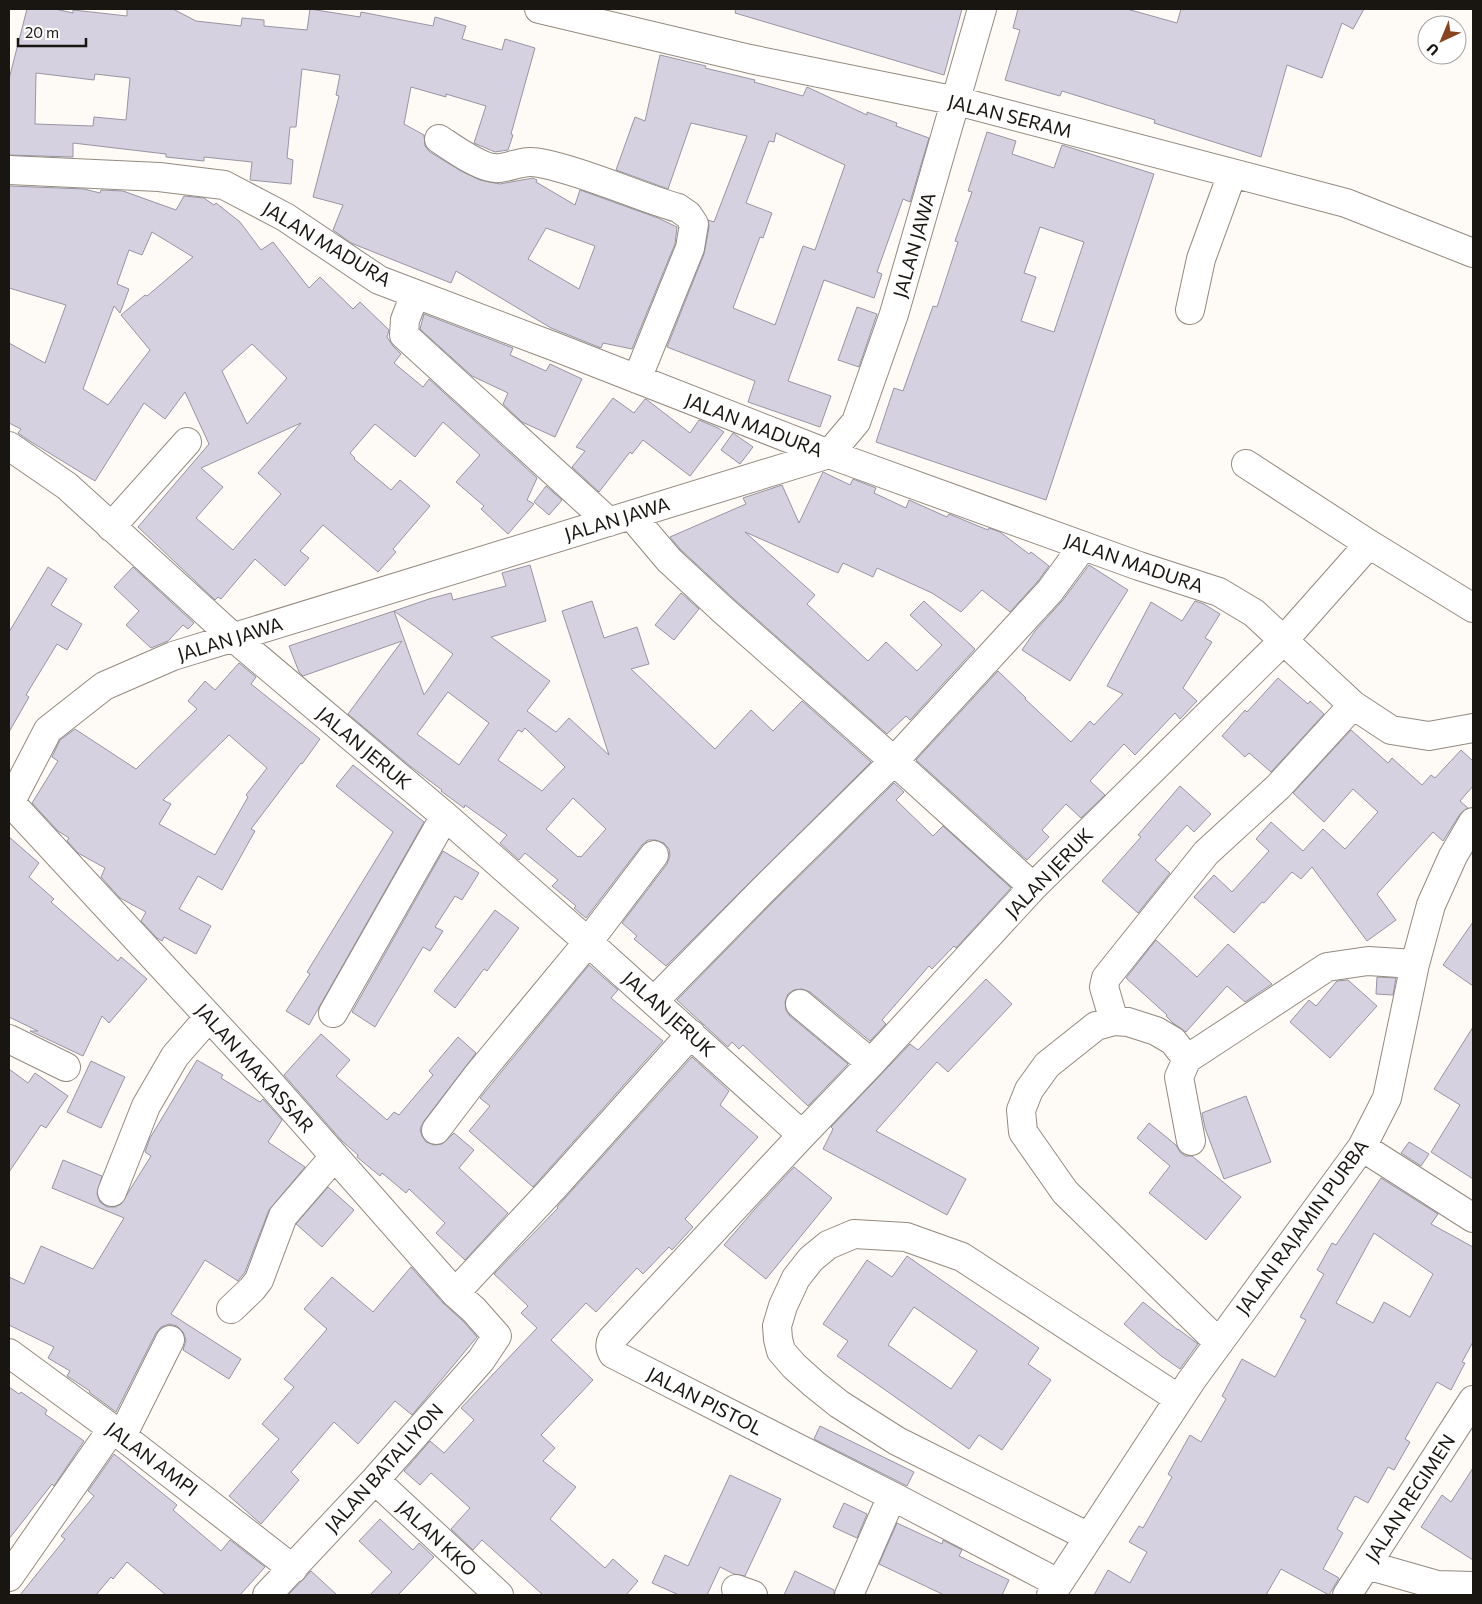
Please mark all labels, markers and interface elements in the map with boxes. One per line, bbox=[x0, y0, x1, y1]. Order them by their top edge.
scale bar bbox=[18, 15, 85, 47]
north arrow bbox=[1417, 15, 1467, 65]
text: 20 m bbox=[25, 23, 59, 41]
text: U bbox=[1423, 40, 1442, 59]
street label: JALAN SERAM bbox=[946, 89, 1075, 142]
street label: JALAN JAWA bbox=[887, 189, 940, 300]
street label: JALAN MADURA bbox=[259, 196, 396, 291]
street label: JALAN MADURA bbox=[682, 388, 826, 461]
street label: JALAN JAWA bbox=[561, 492, 672, 545]
street label: JALAN MADURA bbox=[1062, 528, 1207, 597]
street label: JALAN JAWA bbox=[174, 612, 285, 665]
street label: JALAN JERUK bbox=[312, 701, 416, 794]
street label: JALAN JERUK bbox=[1000, 823, 1098, 923]
street label: JALAN JERUK bbox=[618, 966, 720, 1061]
street label: JALAN MAKASSAR bbox=[191, 998, 320, 1137]
street label: JALAN RAJAMIN PURBA bbox=[1230, 1135, 1373, 1319]
street label: JALAN PISTOL bbox=[644, 1362, 767, 1440]
street label: JALAN BATALIYON bbox=[320, 1398, 448, 1537]
street label: JALAN AMPI bbox=[102, 1417, 203, 1501]
street label: JALAN REGIMEN bbox=[1360, 1430, 1459, 1566]
street label: JALAN KKO bbox=[393, 1495, 482, 1580]

